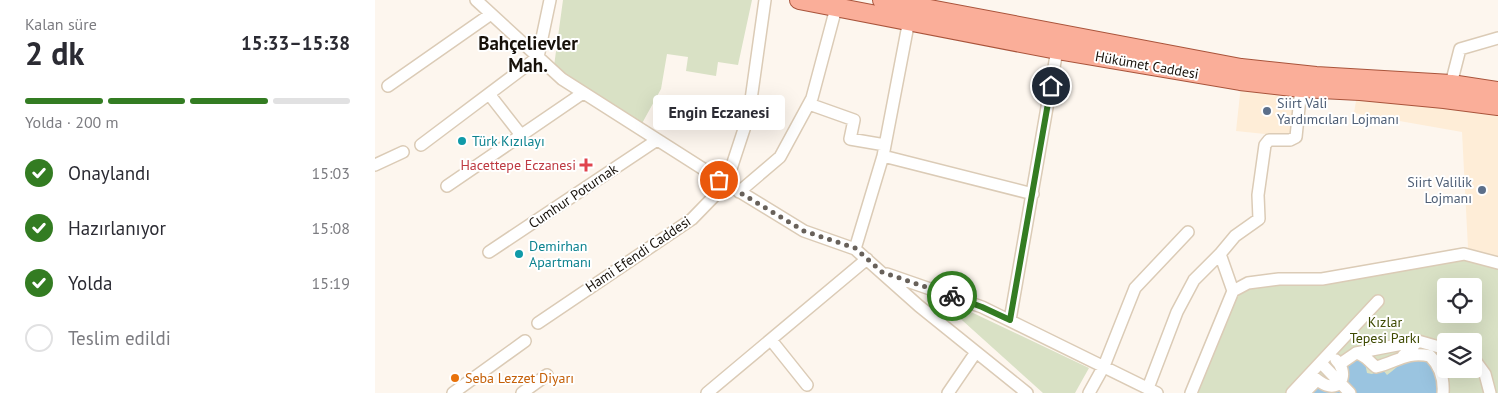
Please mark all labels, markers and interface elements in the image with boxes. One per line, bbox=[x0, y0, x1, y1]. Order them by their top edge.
text: Kalan süre bbox=[25, 14, 97, 34]
text: 15:33–15:38 bbox=[241, 31, 350, 55]
district label: Bahçelievler Mah. bbox=[478, 31, 578, 77]
text: 2 dk bbox=[25, 32, 84, 74]
street label: Hükümet Caddesi bbox=[1094, 47, 1200, 83]
pin bbox=[1030, 65, 1072, 107]
icon: home bbox=[1037, 72, 1065, 100]
place label: Siirt Vali Yardımcıları Lojmanı bbox=[1277, 94, 1399, 128]
callout: Engin Eczanesi bbox=[653, 95, 785, 130]
text: Engin Eczanesi bbox=[668, 102, 770, 122]
marker: Siirt Vali Yardımcıları Lojmanı bbox=[1261, 105, 1273, 117]
text: Yolda · 200 m bbox=[25, 112, 119, 132]
place label: Türk Kızılayı bbox=[472, 132, 545, 150]
marker: Türk Kızılayı bbox=[456, 135, 468, 147]
place label: Hacettepe Eczanesi bbox=[460, 156, 576, 174]
icon: check bbox=[25, 159, 53, 187]
street label: Cumhur Poturnak bbox=[525, 159, 621, 232]
marker: Hacettepe Eczanesi bbox=[580, 159, 592, 171]
pin bbox=[698, 159, 740, 201]
text: Onaylandı bbox=[68, 161, 150, 185]
text: 15:03 bbox=[312, 163, 350, 183]
icon: bag bbox=[705, 166, 733, 194]
place label: Siirt Valilik Lojmanı bbox=[1407, 173, 1472, 207]
marker: Siirt Valilik Lojmanı bbox=[1476, 184, 1488, 196]
street label: Hami Efendi Caddesi bbox=[582, 212, 694, 296]
icon: check bbox=[25, 214, 53, 242]
text: Hazırlanıyor bbox=[68, 216, 166, 240]
text: 15:08 bbox=[312, 218, 350, 238]
place label: Demirhan Apartmanı bbox=[529, 237, 591, 271]
marker: Demirhan Apartmanı bbox=[513, 248, 525, 260]
icon: check bbox=[25, 269, 53, 297]
text: Yolda bbox=[68, 271, 112, 295]
courier bbox=[927, 271, 977, 321]
text: 15:19 bbox=[312, 273, 350, 293]
map controls bbox=[1437, 278, 1482, 378]
button: locate bbox=[1437, 278, 1482, 323]
icon: bike bbox=[938, 282, 966, 310]
park label: Kızlar Tepesi Parkı bbox=[1350, 313, 1420, 347]
text: Teslim edildi bbox=[68, 326, 171, 350]
button: layers bbox=[1437, 333, 1482, 378]
place label: Seba Lezzet Diyarı bbox=[465, 369, 574, 387]
marker: Seba Lezzet Diyarı bbox=[449, 372, 461, 384]

